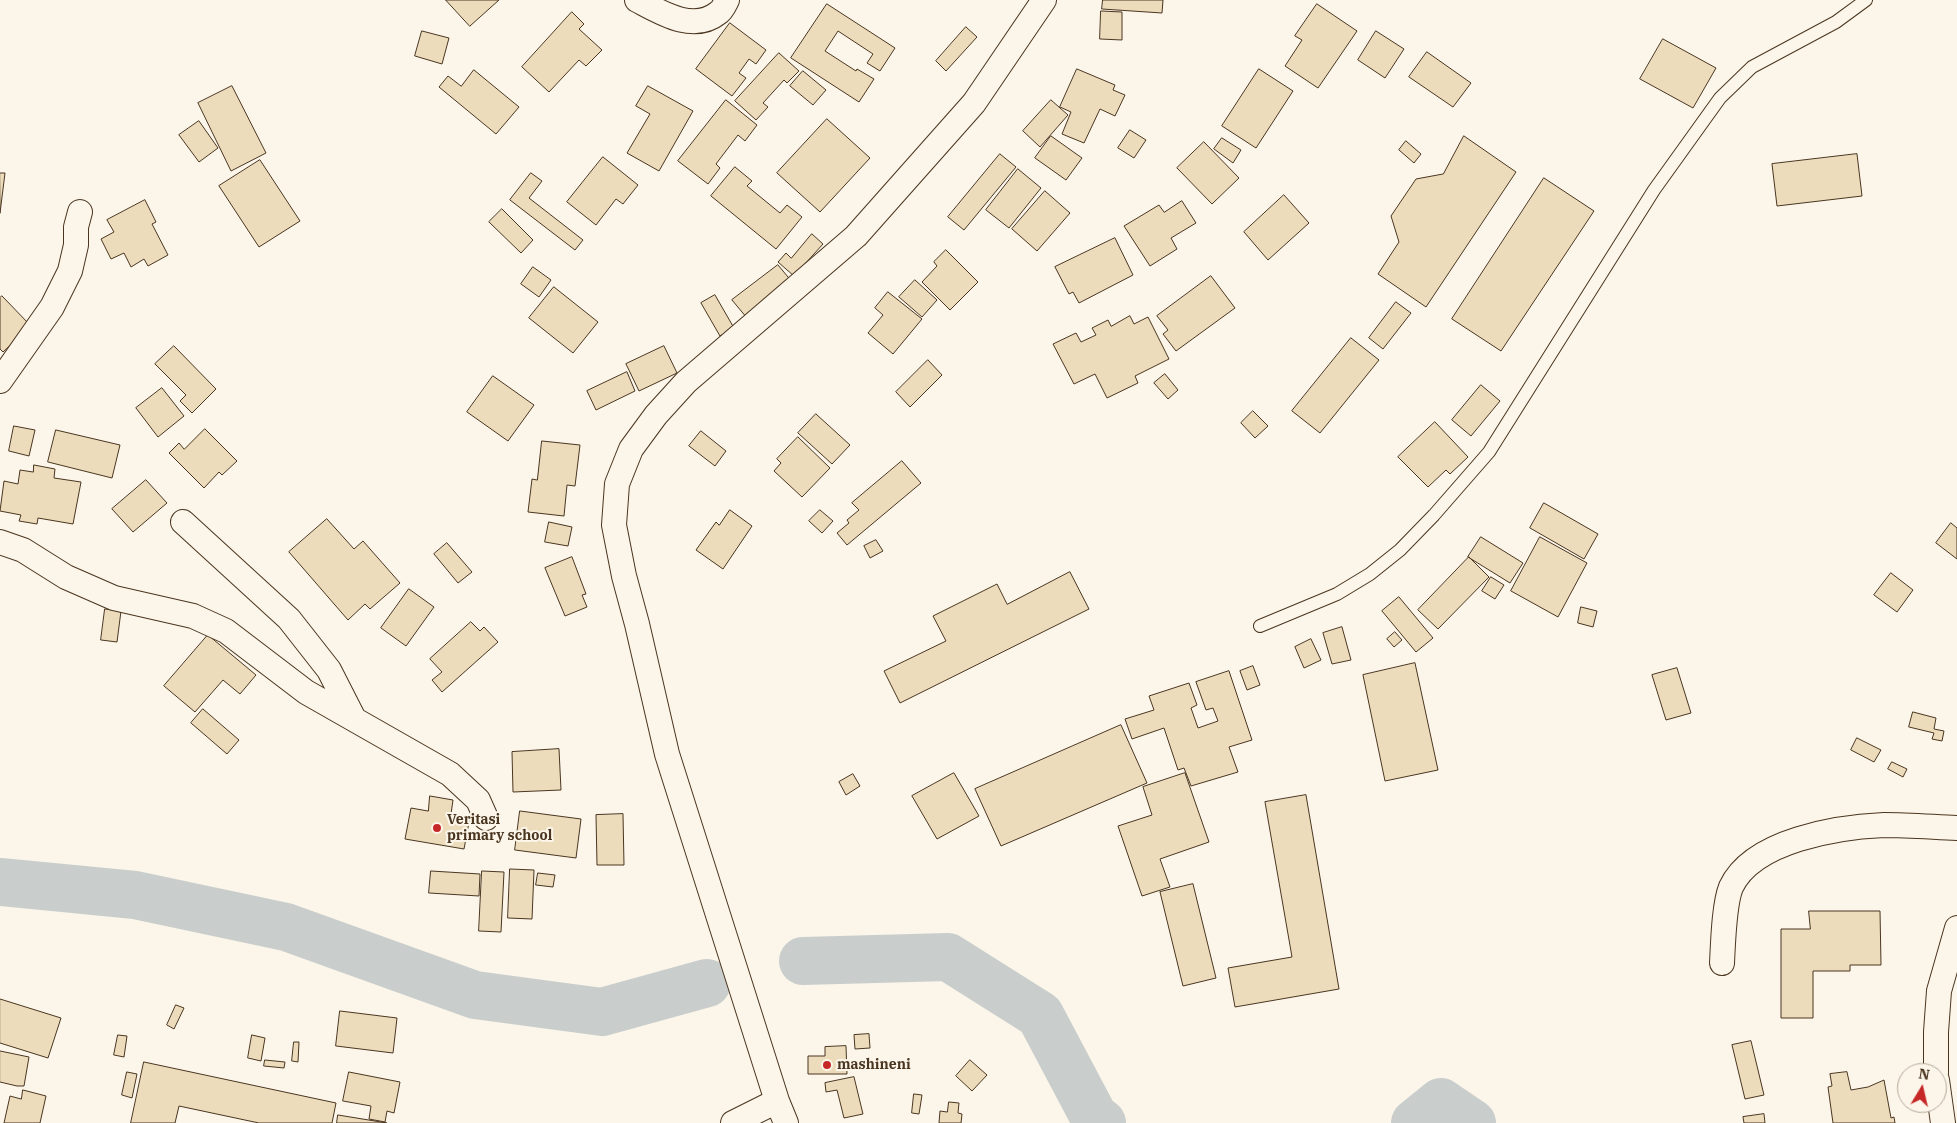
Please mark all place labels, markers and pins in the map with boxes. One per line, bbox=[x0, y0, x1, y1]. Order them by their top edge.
place label: Veritasi primary school bbox=[447, 812, 552, 844]
marker: Veritasi primary school bbox=[431, 822, 443, 834]
place label: mashineni bbox=[837, 1057, 911, 1073]
marker: mashineni bbox=[821, 1059, 833, 1071]

